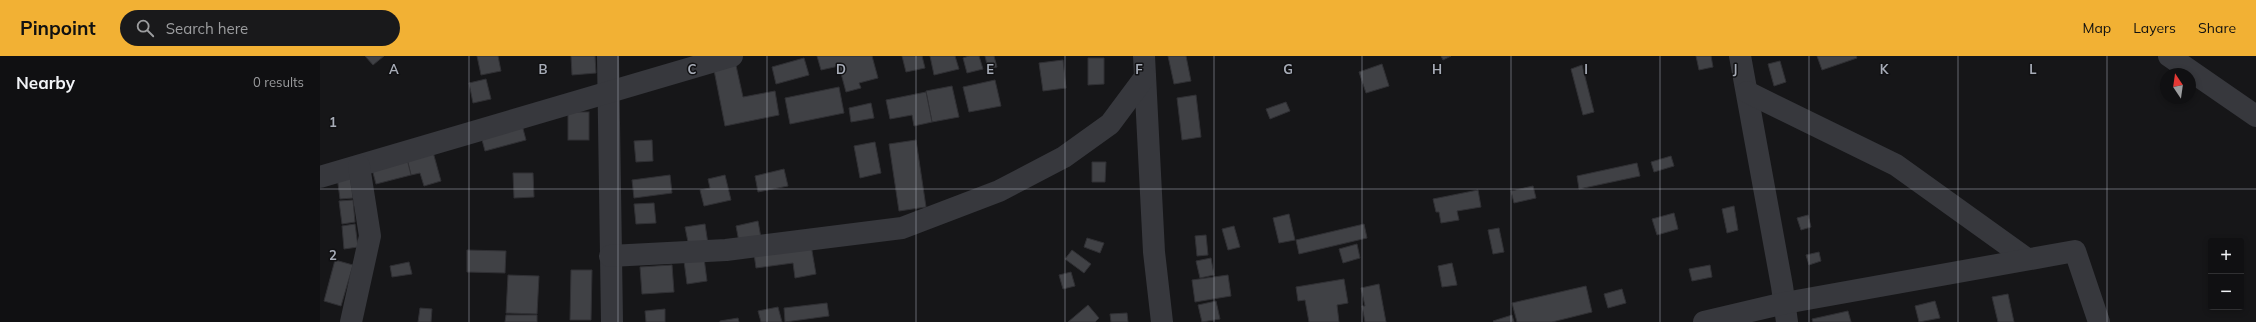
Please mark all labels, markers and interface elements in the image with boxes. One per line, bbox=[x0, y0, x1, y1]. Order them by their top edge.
search box bbox=[120, 10, 400, 46]
text: Pinpoint bbox=[20, 16, 96, 40]
icon: search bbox=[134, 17, 156, 39]
text: Search here bbox=[166, 19, 248, 38]
text: Map bbox=[2082, 19, 2111, 37]
text: Layers bbox=[2133, 19, 2176, 37]
text: Share bbox=[2198, 19, 2236, 37]
text: A bbox=[389, 61, 399, 77]
text: B bbox=[539, 61, 548, 77]
text: C bbox=[688, 61, 697, 77]
text: D bbox=[836, 61, 846, 77]
text: E bbox=[986, 61, 994, 77]
text: F bbox=[1135, 61, 1143, 77]
text: G bbox=[1283, 61, 1293, 77]
text: H bbox=[1432, 61, 1442, 77]
text: I bbox=[1584, 61, 1588, 77]
text: J bbox=[1733, 61, 1737, 77]
text: K bbox=[1880, 61, 1890, 77]
text: L bbox=[2029, 61, 2037, 77]
north arrow bbox=[2160, 68, 2196, 104]
text: Nearby bbox=[16, 72, 75, 93]
text: 0 results bbox=[253, 74, 304, 90]
text: 1 bbox=[329, 114, 337, 130]
map controls bbox=[2208, 238, 2244, 310]
button: + bbox=[2208, 238, 2244, 274]
text: 2 bbox=[329, 247, 337, 263]
button: − bbox=[2208, 274, 2244, 310]

